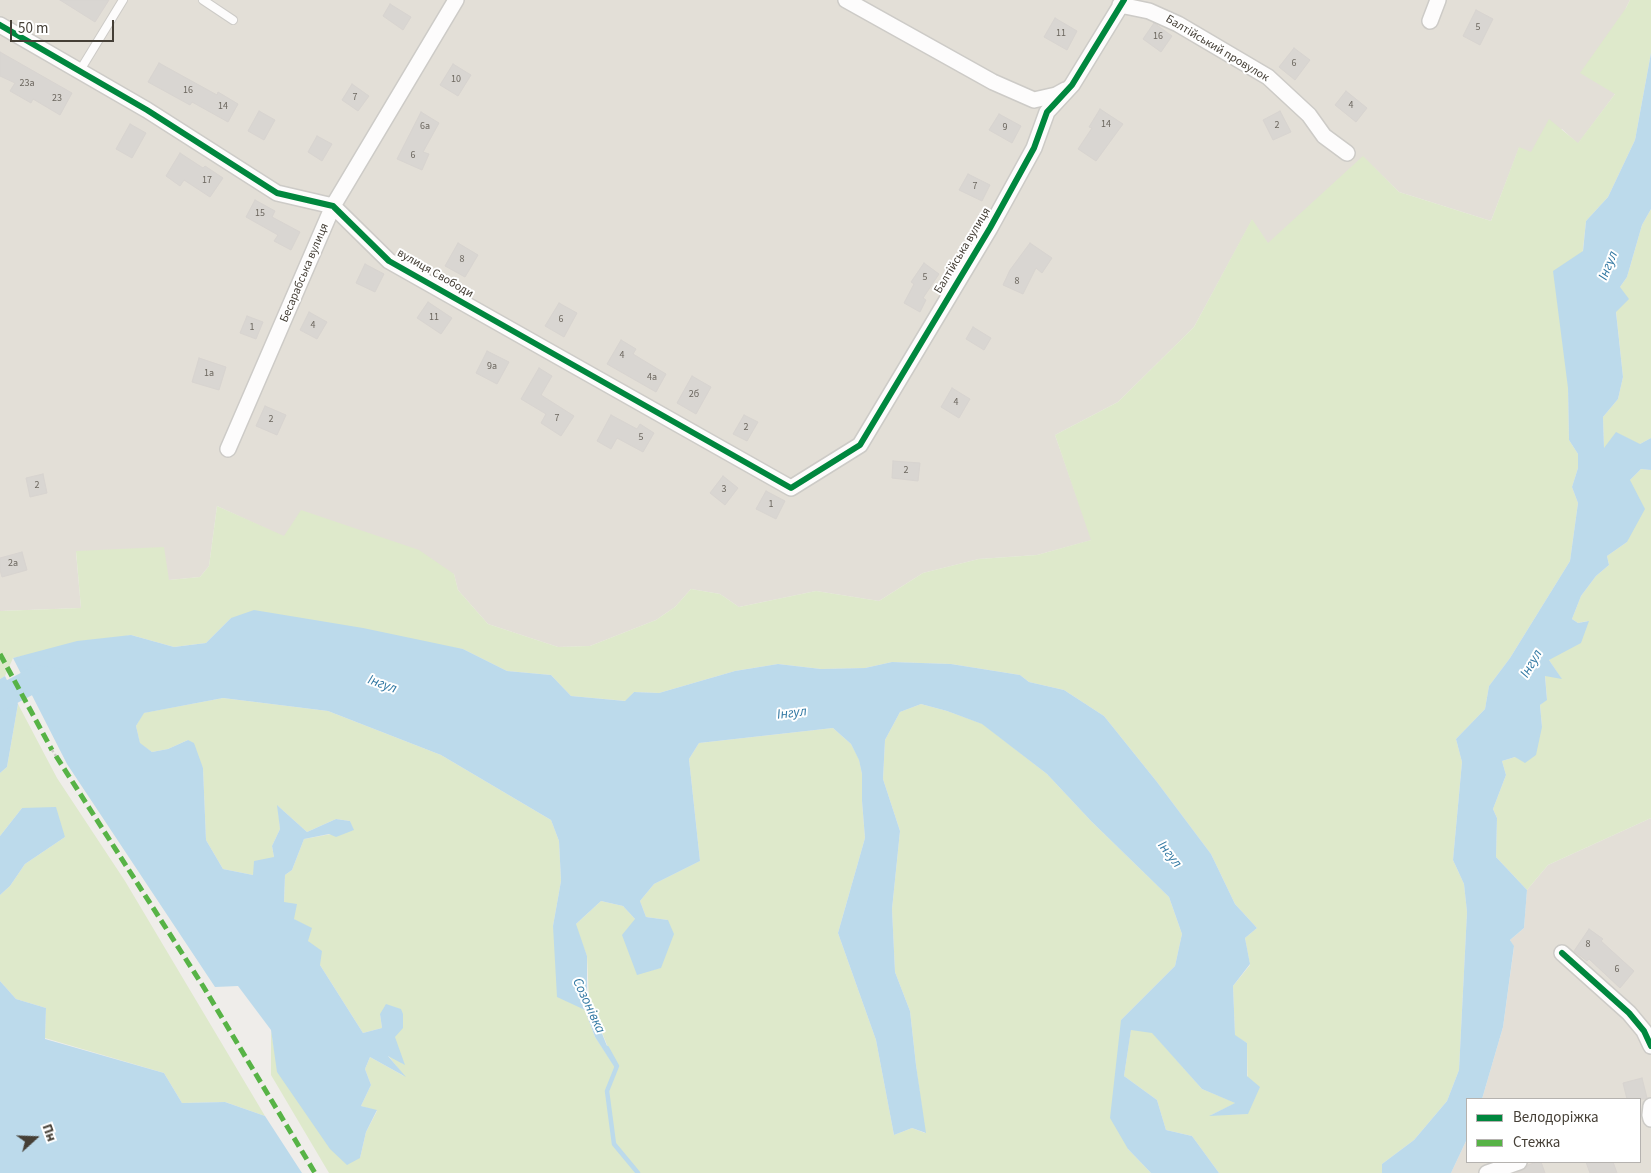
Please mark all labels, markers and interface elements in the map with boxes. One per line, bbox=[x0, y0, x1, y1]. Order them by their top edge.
scale bar bbox=[12, 10, 116, 42]
street label: Балтійський провулок bbox=[1163, 12, 1271, 86]
text: 50 m bbox=[18, 18, 48, 39]
house number: 5 bbox=[1476, 22, 1480, 34]
house number: 11 bbox=[1056, 28, 1066, 40]
house number: 16 bbox=[1153, 31, 1163, 43]
house number: 6 bbox=[1292, 58, 1296, 70]
house number: 10 bbox=[451, 74, 461, 86]
house number: 23а bbox=[20, 78, 34, 90]
house number: 16 bbox=[183, 85, 193, 97]
house number: 7 bbox=[353, 92, 357, 104]
house number: 23 bbox=[52, 93, 62, 105]
house number: 4 bbox=[1349, 100, 1353, 112]
house number: 14 bbox=[218, 101, 228, 113]
house number: 14 bbox=[1101, 119, 1111, 131]
house number: 2 bbox=[1275, 120, 1279, 132]
house number: 6а bbox=[420, 121, 430, 133]
house number: 9 bbox=[1003, 122, 1007, 134]
house number: 6 bbox=[411, 150, 415, 162]
house number: 17 bbox=[202, 175, 212, 187]
house number: 7 bbox=[973, 181, 977, 193]
street label: Балтійська вулиця bbox=[932, 205, 994, 297]
house number: 15 bbox=[255, 208, 265, 220]
street label: Бесарабська вулиця bbox=[278, 221, 332, 325]
street label: вулиця Свободи bbox=[394, 246, 476, 302]
water label: Інгул bbox=[1596, 249, 1622, 283]
house number: 8 bbox=[460, 254, 464, 266]
house number: 5 bbox=[923, 272, 927, 284]
house number: 8 bbox=[1015, 276, 1019, 288]
house number: 11 bbox=[429, 312, 439, 324]
house number: 6 bbox=[559, 314, 563, 326]
house number: 4 bbox=[311, 320, 315, 332]
house number: 1 bbox=[250, 322, 254, 334]
house number: 4 bbox=[620, 350, 624, 362]
house number: 9а bbox=[487, 361, 497, 373]
house number: 1а bbox=[204, 368, 214, 380]
house number: 4а bbox=[647, 372, 657, 384]
house number: 2б bbox=[689, 389, 699, 401]
house number: 4 bbox=[954, 397, 958, 409]
house number: 7 bbox=[555, 413, 559, 425]
house number: 2 bbox=[269, 414, 273, 426]
house number: 2 bbox=[744, 422, 748, 434]
house number: 5 bbox=[639, 432, 643, 444]
house number: 2 bbox=[904, 465, 908, 477]
house number: 2 bbox=[35, 480, 39, 492]
house number: 3 bbox=[722, 484, 726, 496]
house number: 1 bbox=[769, 499, 773, 511]
house number: 2а bbox=[8, 558, 18, 570]
water label: Інгул bbox=[1517, 647, 1547, 681]
water label: Інгул bbox=[365, 672, 399, 698]
water label: Інгул bbox=[776, 704, 808, 724]
water label: Інгул bbox=[1153, 838, 1185, 872]
house number: 8 bbox=[1586, 939, 1590, 951]
house number: 6 bbox=[1615, 964, 1619, 976]
water label: Созонівка bbox=[568, 976, 608, 1036]
legend bbox=[1466, 1098, 1641, 1163]
text: Велодоріжка bbox=[1513, 1107, 1599, 1128]
north arrow bbox=[10, 1113, 60, 1163]
text: Пн bbox=[37, 1121, 61, 1144]
text: Стежка bbox=[1513, 1132, 1560, 1153]

